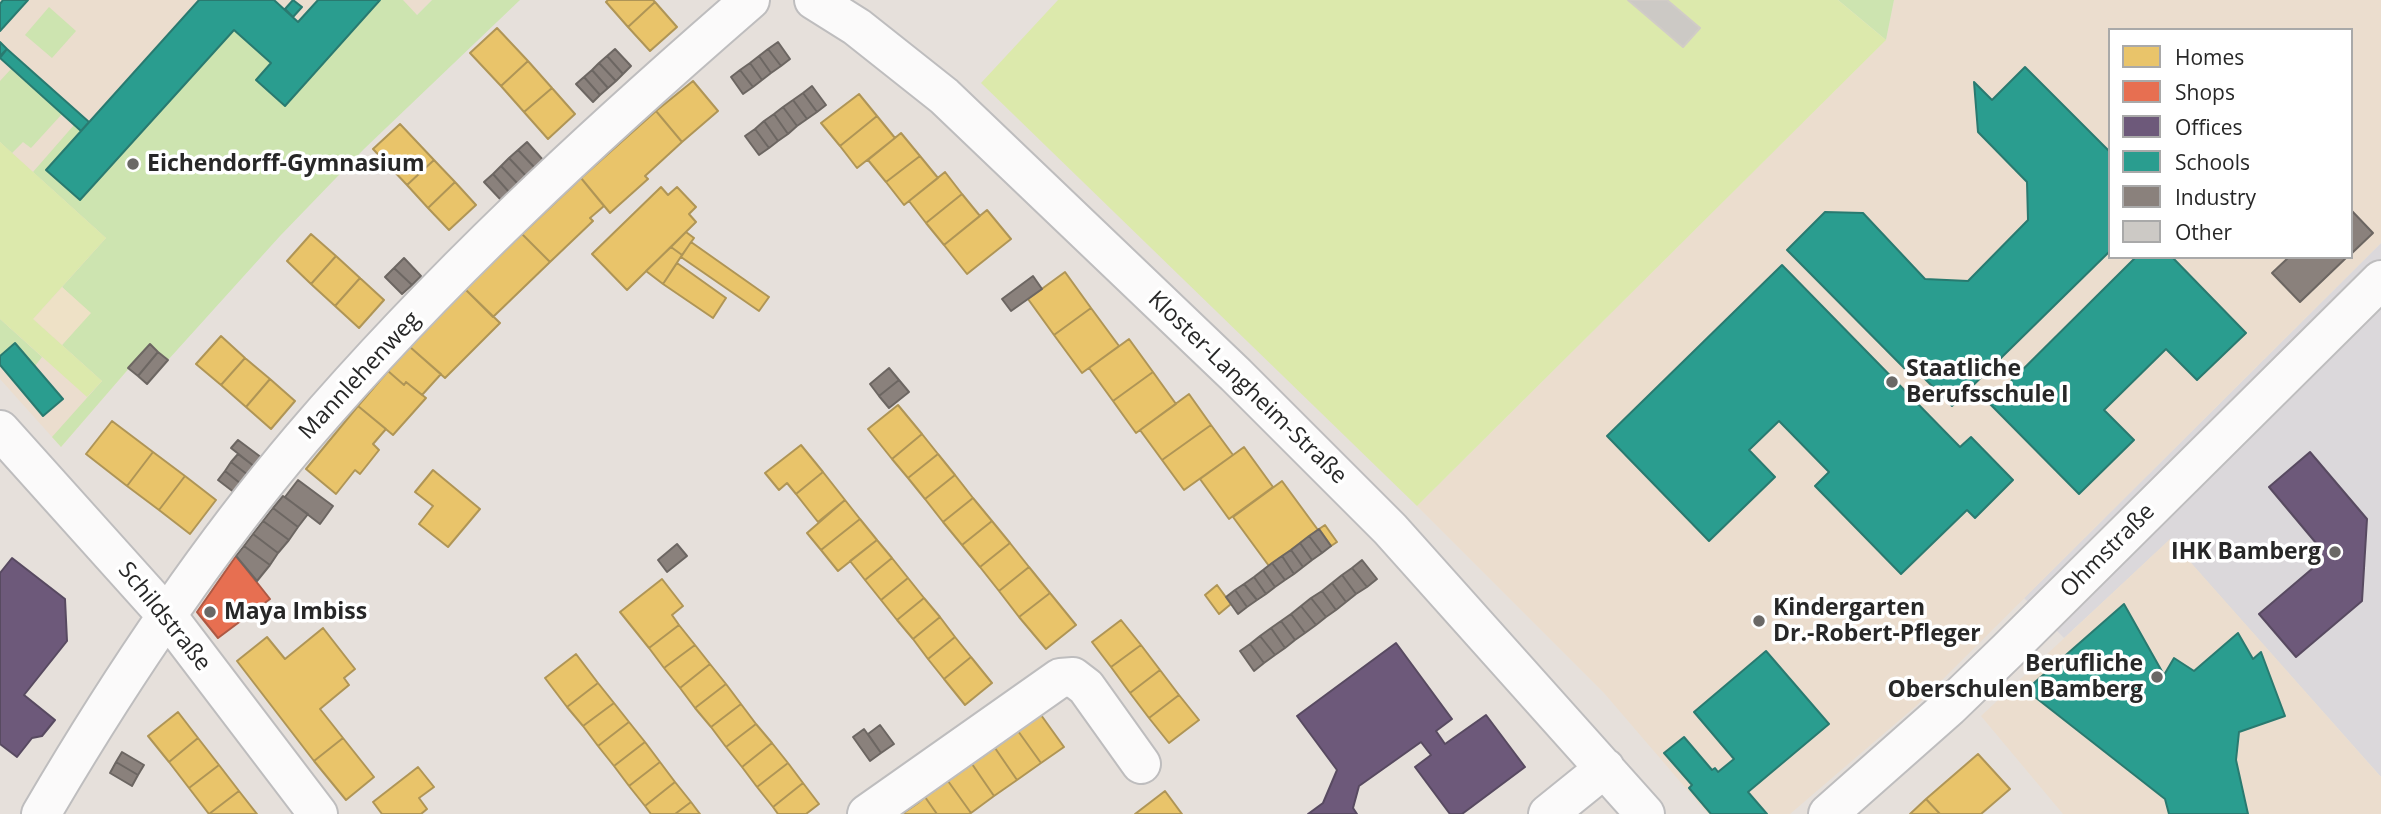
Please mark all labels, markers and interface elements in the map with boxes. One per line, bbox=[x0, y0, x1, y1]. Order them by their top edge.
legend bbox=[2108, 28, 2353, 259]
text: Homes bbox=[2175, 43, 2244, 71]
text: Shops bbox=[2175, 78, 2235, 106]
text: Offices bbox=[2175, 113, 2243, 141]
text: Schools bbox=[2175, 148, 2250, 176]
place label: Eichendorff-Gymnasium bbox=[147, 150, 424, 178]
marker: Eichendorff-Gymnasium bbox=[125, 156, 141, 172]
text: Industry bbox=[2175, 183, 2256, 211]
text: Other bbox=[2175, 218, 2232, 246]
street label: Kloster-Langheim-Straße bbox=[1142, 286, 1352, 490]
street label: Mannlehenweg bbox=[294, 306, 426, 446]
place label: Staatliche Berufsschule I bbox=[1906, 355, 2069, 409]
marker: Staatliche Berufsschule I bbox=[1884, 374, 1900, 390]
street label: Ohmstraße bbox=[2055, 498, 2161, 604]
place label: IHK Bamberg bbox=[2171, 538, 2321, 566]
marker: IHK Bamberg bbox=[2327, 544, 2343, 560]
street label: Schildstraße bbox=[112, 557, 216, 677]
place label: Kindergarten Dr.-Robert-Pfleger bbox=[1773, 594, 1981, 648]
place label: Maya Imbiss bbox=[224, 598, 367, 626]
marker: Maya Imbiss bbox=[202, 604, 218, 620]
marker: Kindergarten Dr.-Robert-Pfleger bbox=[1751, 613, 1767, 629]
place label: Berufliche Oberschulen Bamberg bbox=[1887, 650, 2143, 704]
marker: Berufliche Oberschulen Bamberg bbox=[2149, 669, 2165, 685]

